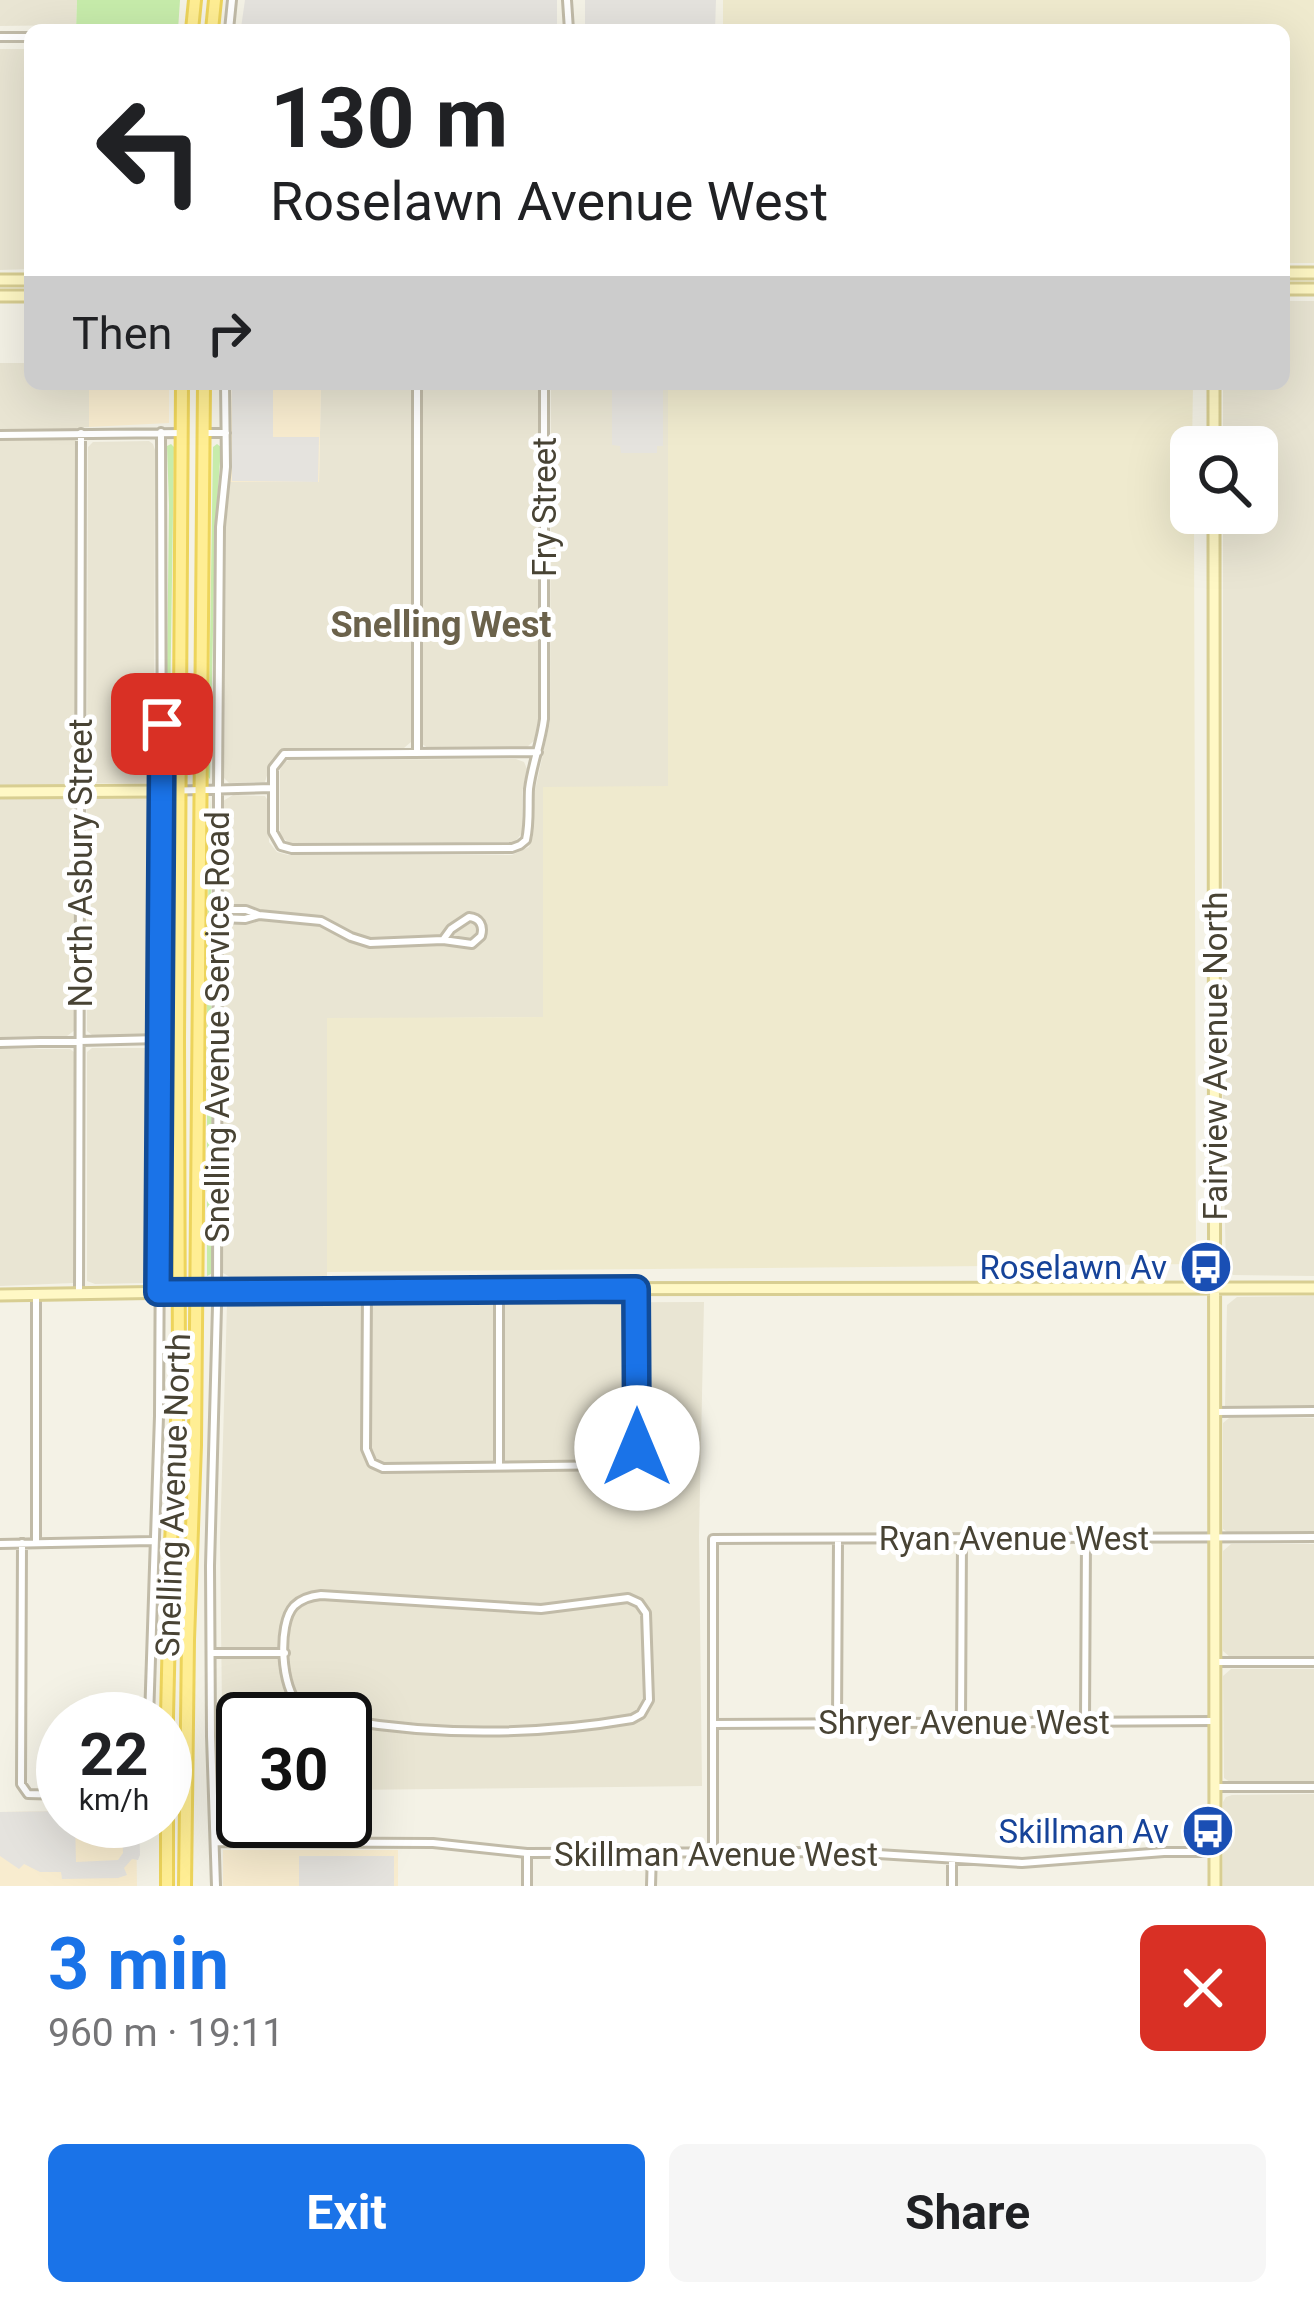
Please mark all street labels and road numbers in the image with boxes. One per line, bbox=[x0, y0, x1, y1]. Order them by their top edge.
street label: Fry Street bbox=[525, 437, 564, 577]
street label: North Asbury Street bbox=[61, 718, 100, 1008]
street label: Snelling Avenue Service Road bbox=[198, 811, 237, 1243]
street label: Fairview Avenue North bbox=[1196, 891, 1235, 1221]
street label: Snelling Avenue North bbox=[148, 1333, 198, 1657]
street label: Ryan Avenue West bbox=[879, 1519, 1149, 1558]
street label: Shryer Avenue West bbox=[818, 1703, 1110, 1742]
street label: Skillman Avenue West bbox=[554, 1835, 878, 1874]

